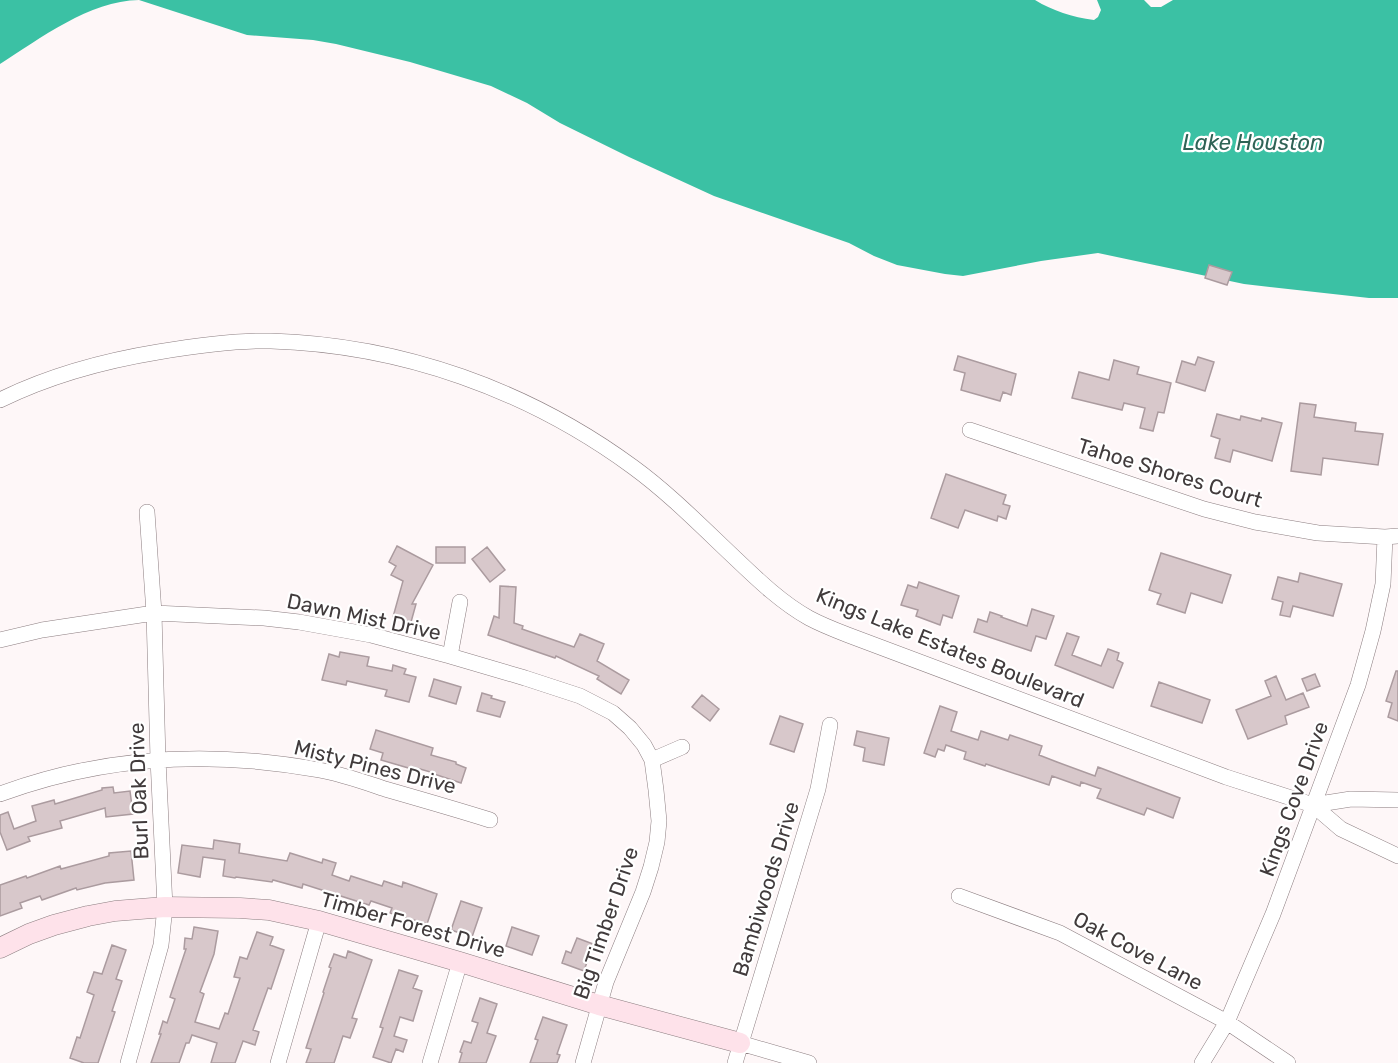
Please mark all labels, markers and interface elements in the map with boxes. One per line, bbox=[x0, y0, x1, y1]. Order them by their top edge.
water label: Lake Houston bbox=[1183, 129, 1323, 156]
street label: Tahoe Shores Court bbox=[1075, 433, 1265, 513]
street label: Kings Lake Estates Boulevard bbox=[813, 582, 1088, 713]
street label: Dawn Mist Drive bbox=[285, 588, 444, 645]
street label: Kings Cove Drive bbox=[1254, 718, 1333, 880]
street label: Burl Oak Drive bbox=[124, 722, 153, 860]
street label: Misty Pines Drive bbox=[291, 734, 459, 799]
street label: Bambiwoods Drive bbox=[727, 798, 804, 979]
street label: Big Timber Drive bbox=[568, 843, 643, 1002]
street label: Timber Forest Drive bbox=[318, 886, 508, 963]
street label: Oak Cove Lane bbox=[1069, 906, 1207, 995]

